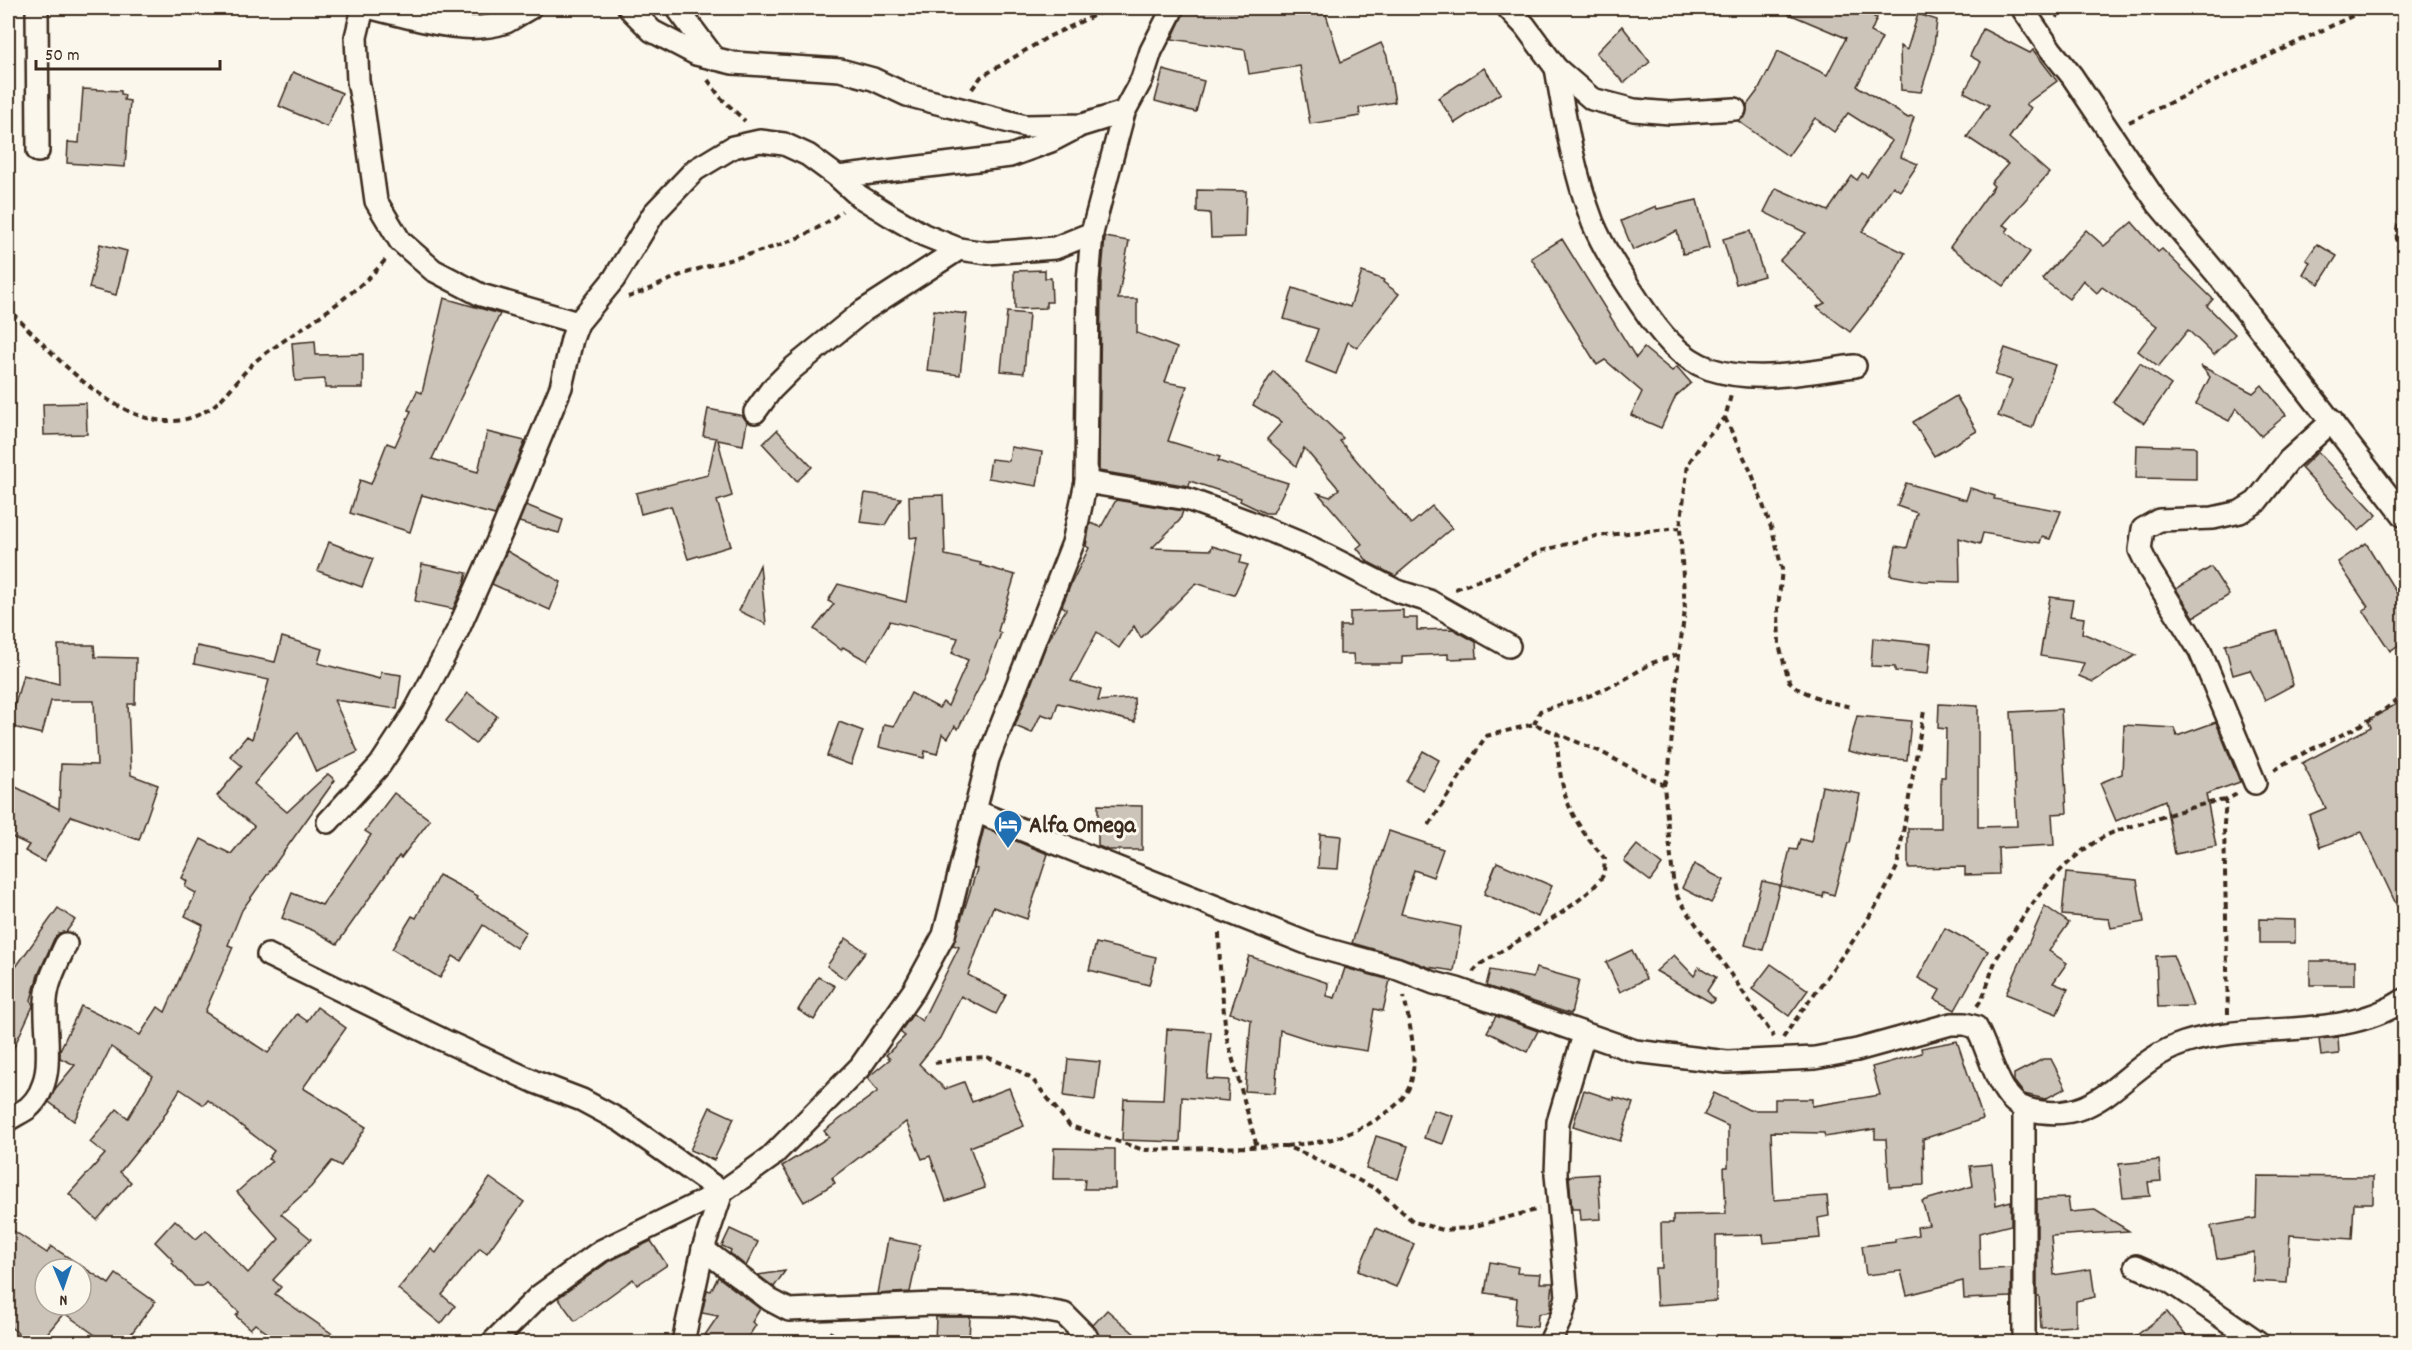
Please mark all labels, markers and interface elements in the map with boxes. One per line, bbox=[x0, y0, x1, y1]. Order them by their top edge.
scale bar bbox=[36, 33, 220, 71]
text: 50 m bbox=[45, 44, 80, 69]
hotel icon: Alfa Omega bbox=[992, 808, 1024, 850]
place label: Alfa Omega bbox=[1029, 810, 1136, 844]
north arrow bbox=[33, 1257, 93, 1317]
text: N bbox=[59, 1288, 68, 1311]

